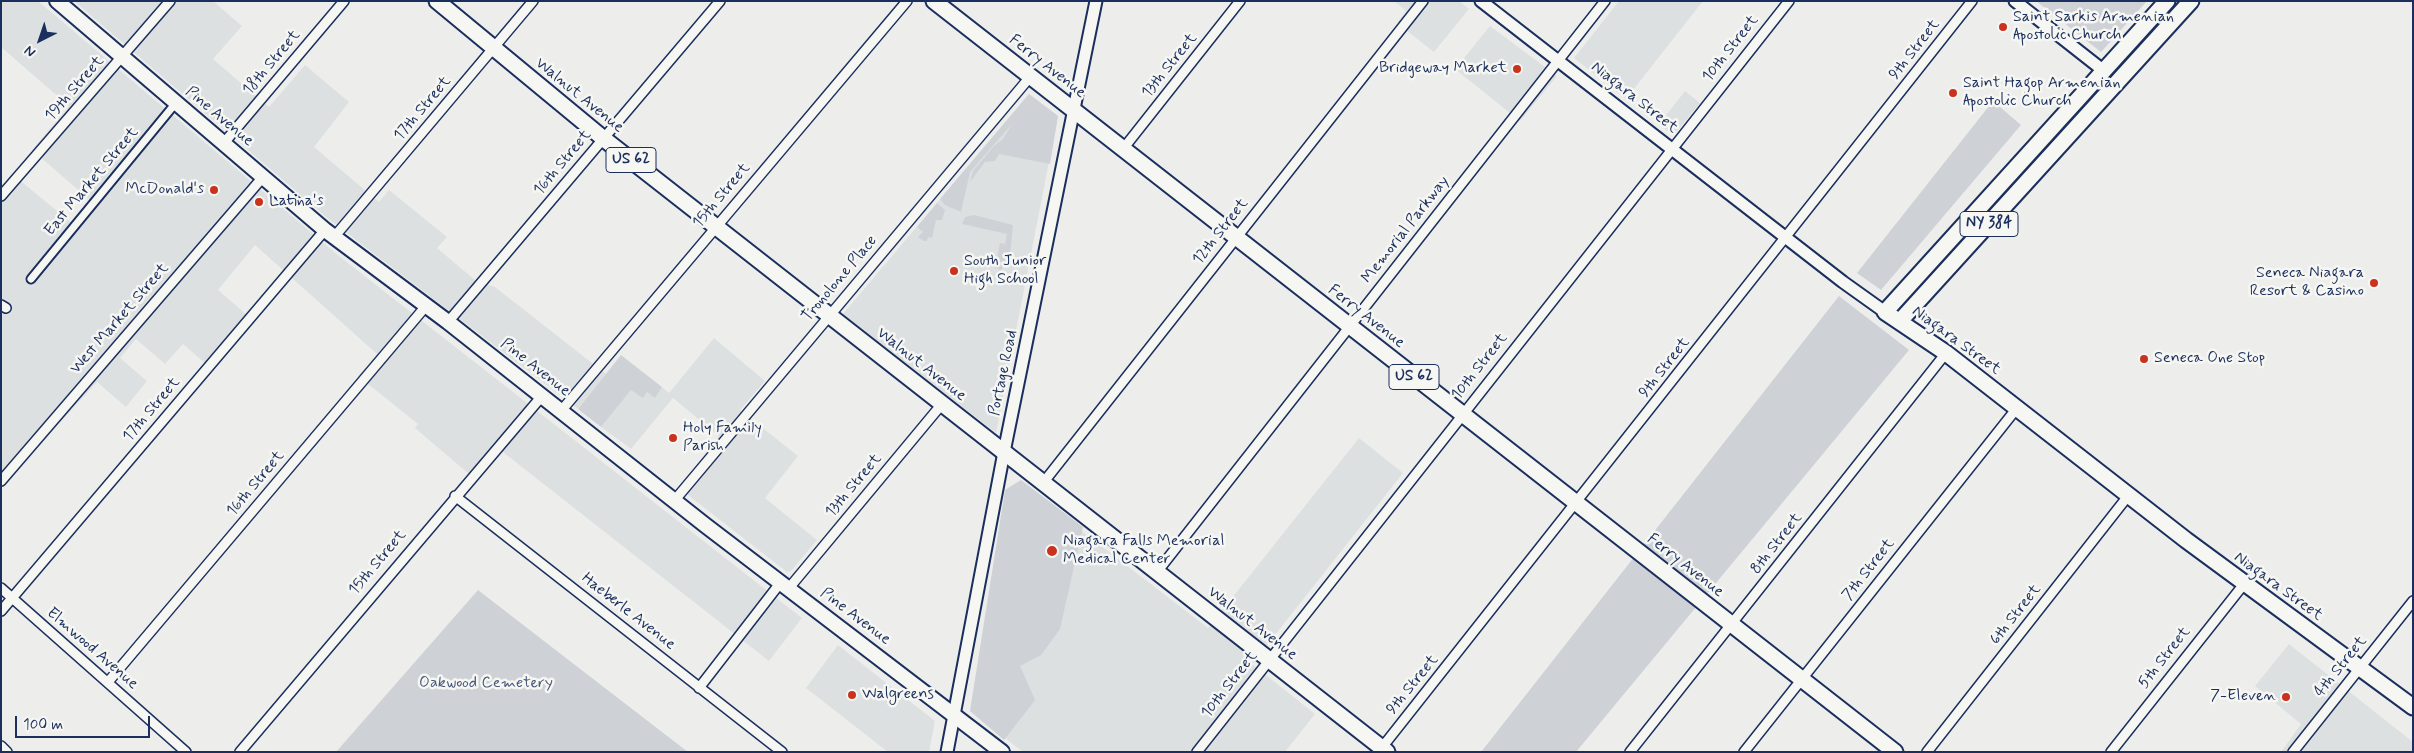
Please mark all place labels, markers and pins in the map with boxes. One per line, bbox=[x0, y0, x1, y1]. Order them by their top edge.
place label: Saint Sarkis Armenian Apostolic Church bbox=[2013, 8, 2174, 46]
marker: Saint Sarkis Armenian Apostolic Church bbox=[1997, 21, 2009, 33]
place label: Bridgeway Market bbox=[1379, 59, 1507, 79]
marker: Bridgeway Market bbox=[1511, 63, 1523, 75]
place label: Saint Hagop Armenian Apostolic Church bbox=[1963, 74, 2120, 112]
marker: Saint Hagop Armenian Apostolic Church bbox=[1947, 87, 1959, 99]
place label: McDonald's bbox=[125, 180, 204, 200]
marker: McDonald's bbox=[208, 184, 220, 196]
place label: Latina's bbox=[269, 192, 324, 212]
marker: Latina's bbox=[253, 196, 265, 208]
place label: South Junior High School bbox=[964, 252, 1046, 290]
place label: Seneca Niagara Resort & Casino bbox=[2250, 264, 2364, 302]
marker: South Junior High School bbox=[948, 265, 960, 277]
marker: Seneca Niagara Resort & Casino bbox=[2368, 277, 2380, 289]
place label: Seneca One Stop bbox=[2154, 349, 2265, 369]
marker: Seneca One Stop bbox=[2138, 353, 2150, 365]
place label: Holy Family Parish bbox=[683, 419, 762, 457]
marker: Holy Family Parish bbox=[667, 432, 679, 444]
place label: Niagara Falls Memorial Medical Center bbox=[1063, 532, 1224, 570]
marker: Niagara Falls Memorial Medical Center bbox=[1045, 544, 1059, 558]
place label: Walgreens bbox=[862, 685, 934, 705]
place label: 7-Eleven bbox=[2210, 687, 2276, 707]
marker: Walgreens bbox=[846, 689, 858, 701]
marker: 7-Eleven bbox=[2280, 691, 2292, 703]

